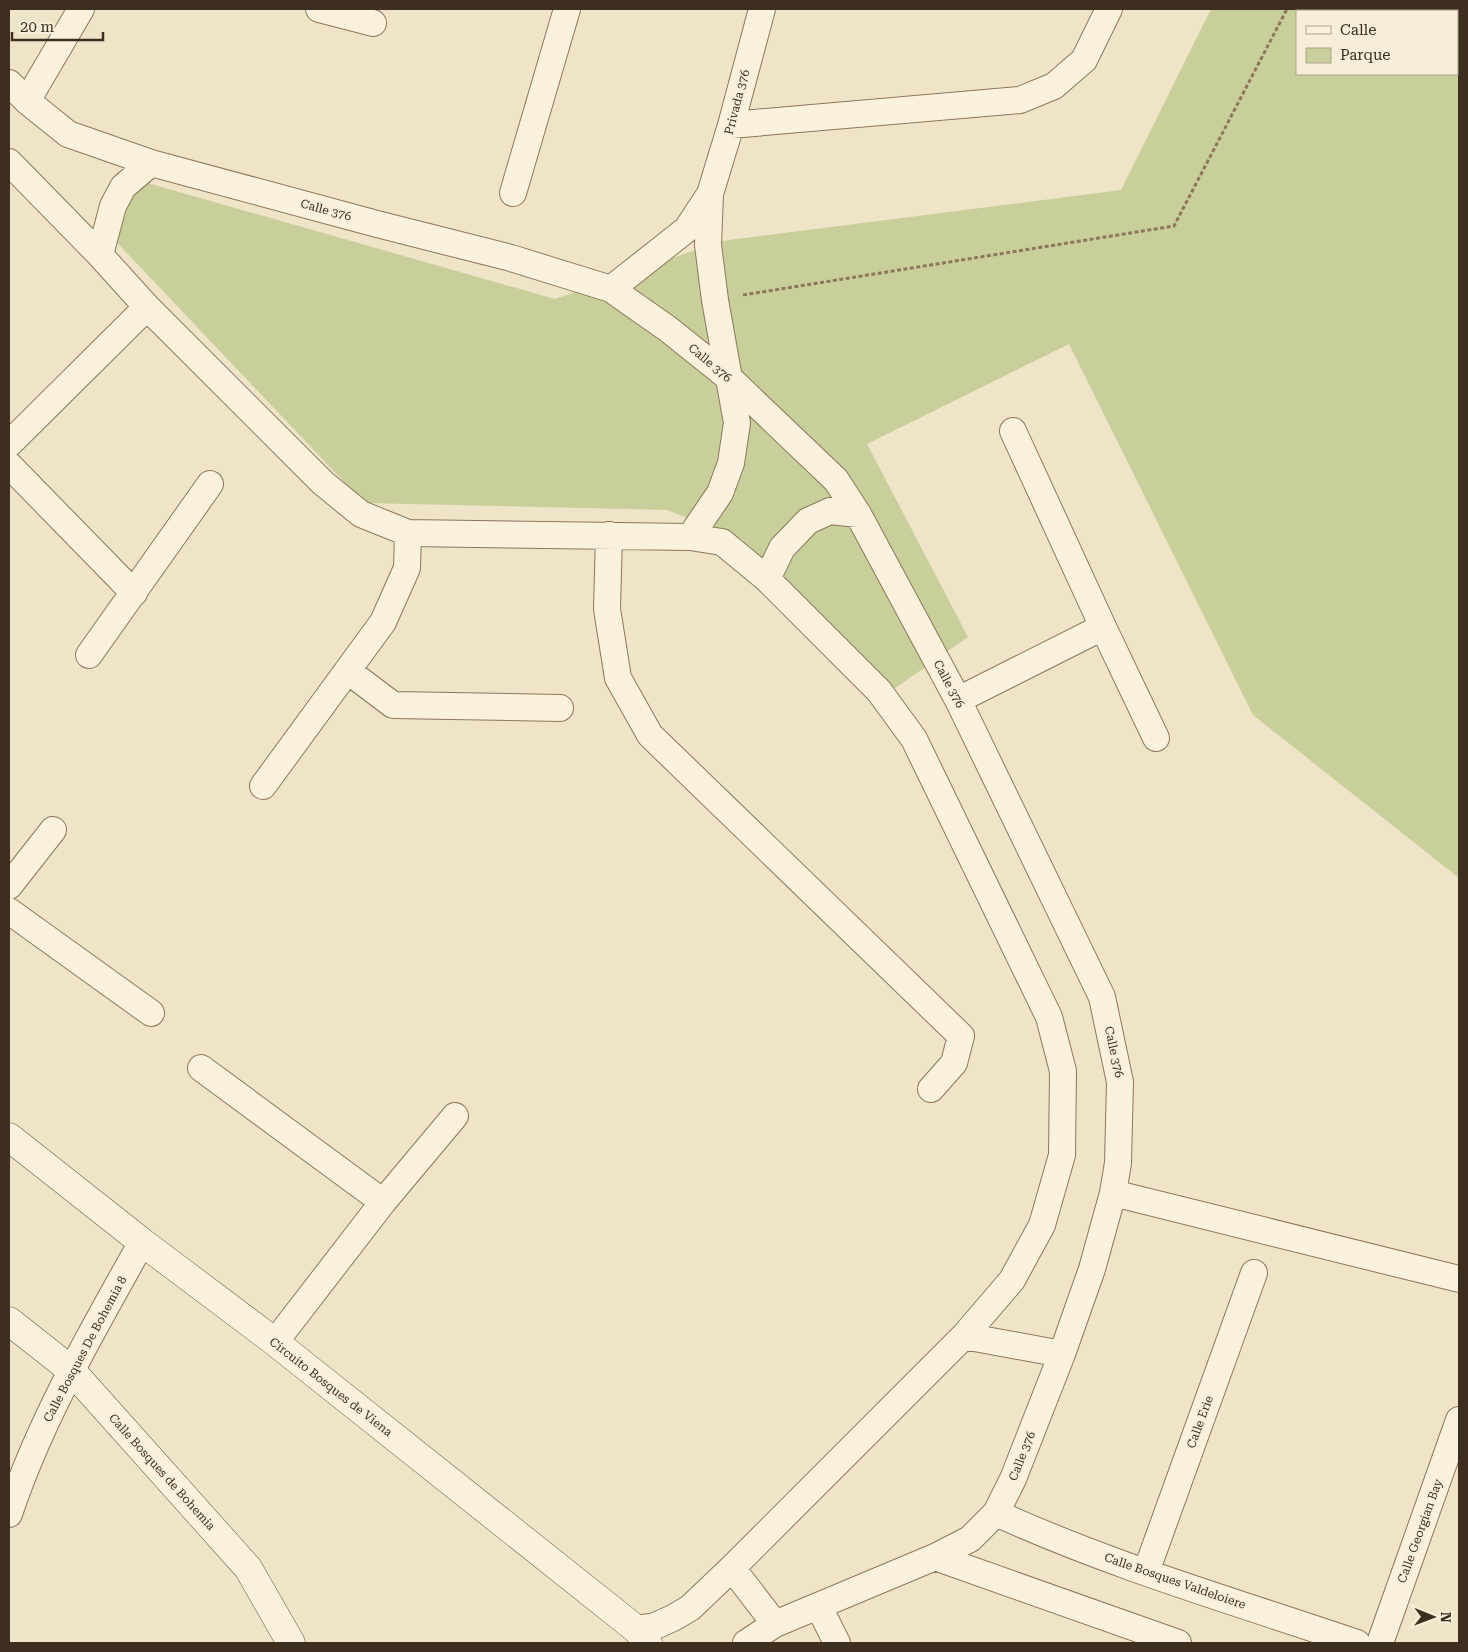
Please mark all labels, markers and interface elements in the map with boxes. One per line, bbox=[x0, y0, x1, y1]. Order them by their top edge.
scale bar bbox=[12, 10, 104, 42]
legend bbox=[1296, 10, 1458, 75]
text: 20 m bbox=[20, 18, 55, 36]
text: Calle bbox=[1340, 21, 1376, 39]
text: Parque bbox=[1340, 46, 1391, 64]
street label: Privada 376 bbox=[722, 68, 753, 136]
street label: Calle 376 bbox=[299, 196, 353, 224]
street label: Calle 376 bbox=[685, 341, 735, 385]
street label: Calle 376 bbox=[931, 658, 968, 711]
street label: Calle 376 bbox=[1102, 1025, 1126, 1079]
street label: Calle Bosques De Bohemia 8 bbox=[40, 1273, 130, 1424]
street label: Circuito Bosques de Viena bbox=[267, 1335, 396, 1440]
street label: Calle Erie bbox=[1184, 1393, 1216, 1450]
street label: Calle Bosques de Bohemia bbox=[106, 1411, 218, 1534]
street label: Calle 376 bbox=[1006, 1429, 1038, 1483]
street label: Calle Georgian Bay bbox=[1395, 1476, 1446, 1585]
street label: Calle Bosques Valdeloiere bbox=[1102, 1550, 1248, 1612]
north arrow bbox=[1408, 1592, 1458, 1642]
text: N bbox=[1438, 1612, 1454, 1623]

